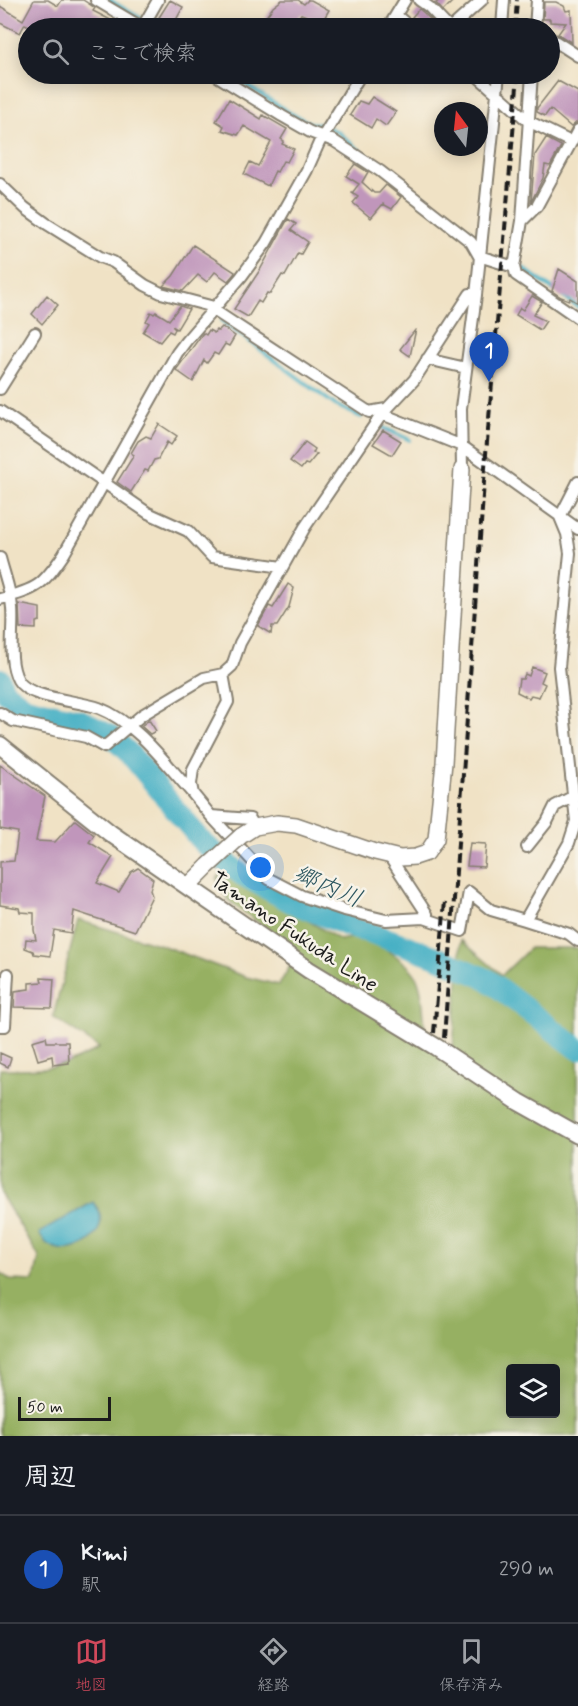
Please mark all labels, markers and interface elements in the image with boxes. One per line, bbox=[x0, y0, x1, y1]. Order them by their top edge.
search box bbox=[18, 18, 560, 84]
icon: search bbox=[39, 35, 72, 68]
text: ここで検索 bbox=[87, 40, 197, 68]
north arrow bbox=[434, 102, 488, 156]
pin: 1 bbox=[470, 332, 508, 382]
your location bbox=[246, 853, 275, 882]
water label: 郷内川 bbox=[288, 859, 367, 916]
street label: Tamano Fukuda Line bbox=[205, 866, 383, 999]
map controls bbox=[506, 1364, 560, 1418]
button: layers bbox=[506, 1364, 560, 1418]
scale bar bbox=[18, 1394, 111, 1422]
text: 50 m bbox=[27, 1397, 63, 1418]
text: 周辺 bbox=[24, 1461, 76, 1495]
text: Kimi bbox=[81, 1540, 128, 1568]
text: 1 bbox=[39, 1556, 48, 1583]
text: 290 m bbox=[499, 1556, 554, 1583]
text: 駅 bbox=[81, 1572, 101, 1599]
tab: 地図 bbox=[75, 1635, 108, 1696]
tab: 経路 bbox=[257, 1635, 290, 1696]
tab: 保存済み bbox=[439, 1635, 503, 1696]

